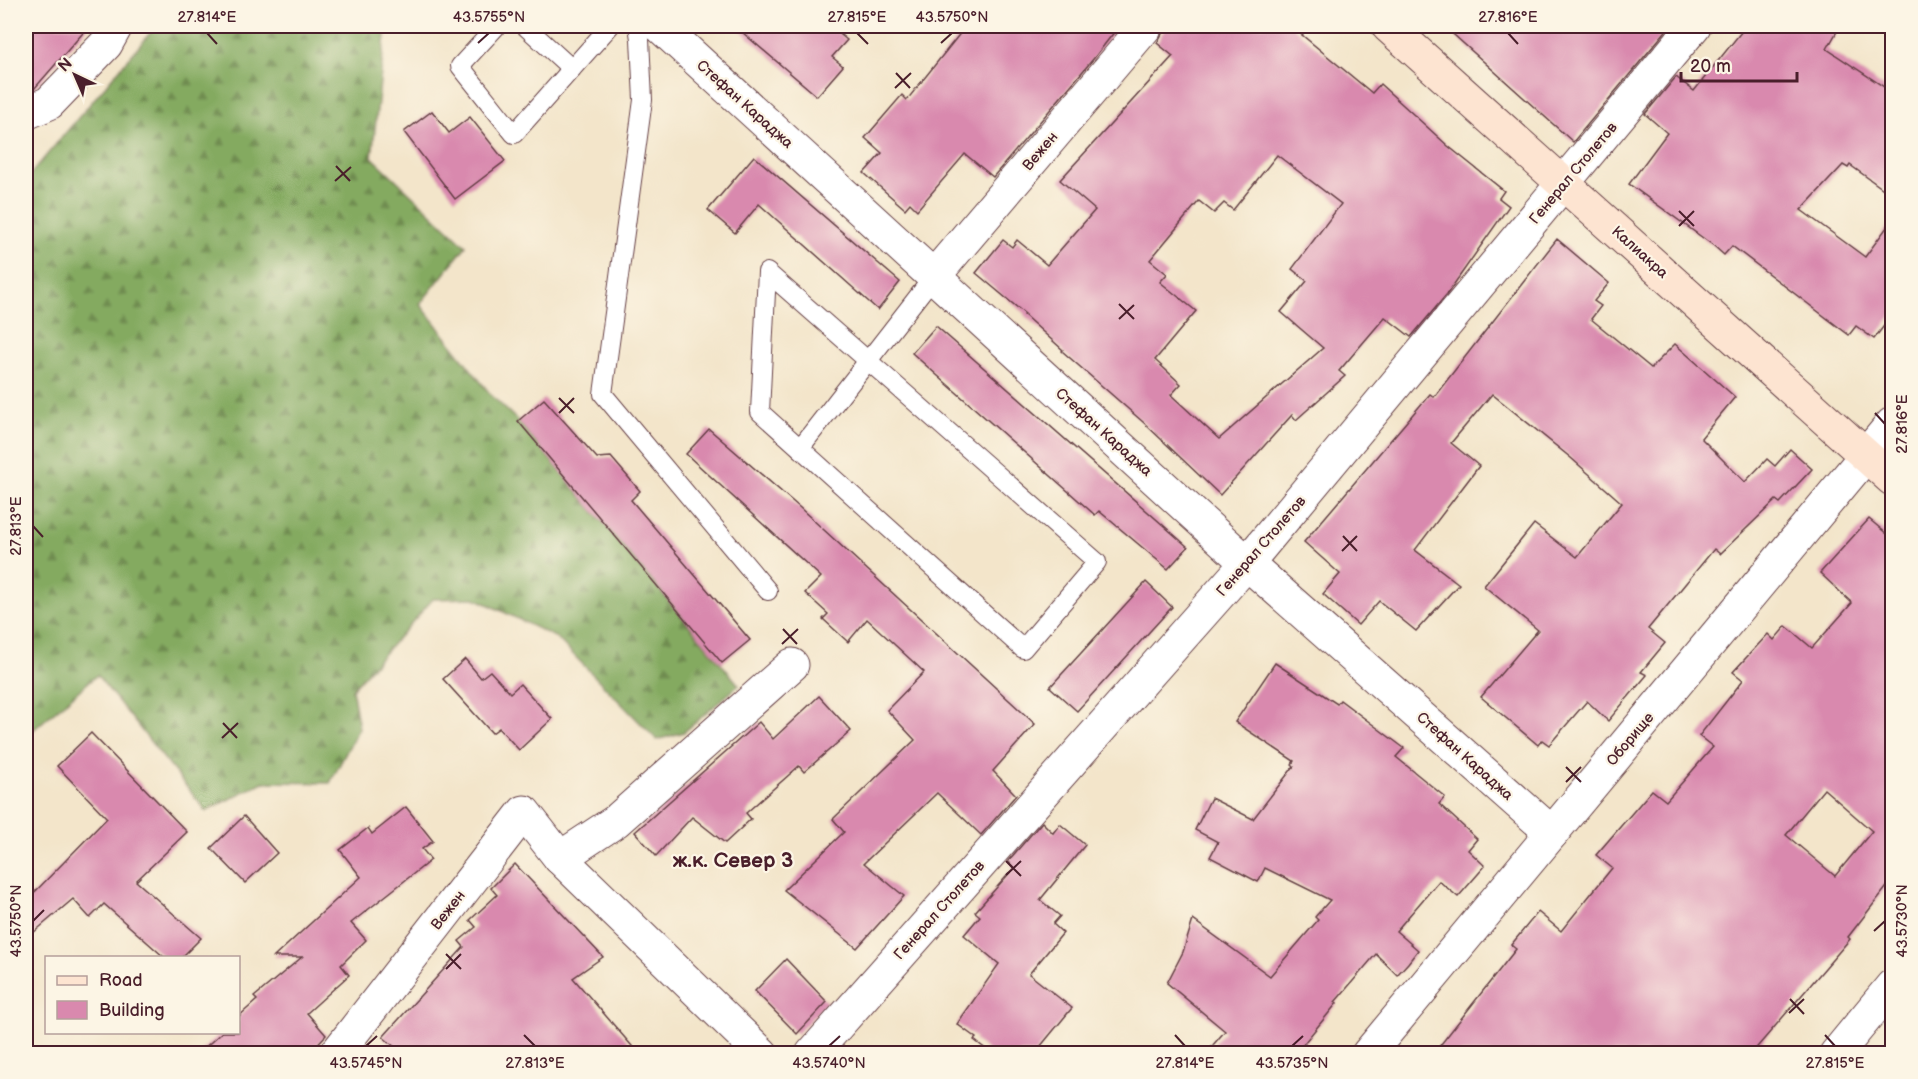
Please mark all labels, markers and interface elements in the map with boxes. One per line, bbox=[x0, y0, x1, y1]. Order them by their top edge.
text: 27.814°E bbox=[177, 8, 237, 27]
text: 43.5755°N bbox=[453, 8, 525, 27]
text: 27.815°E bbox=[828, 8, 887, 27]
text: 43.5750°N bbox=[916, 8, 988, 27]
text: 27.816°E bbox=[1478, 8, 1538, 27]
north arrow bbox=[45, 45, 105, 105]
scale bar bbox=[1681, 45, 1796, 83]
text: N bbox=[55, 54, 77, 76]
street label: Стефан Караджа bbox=[692, 56, 797, 153]
text: 20 m bbox=[1690, 56, 1731, 77]
street label: Генерал Столетов bbox=[1525, 118, 1622, 228]
street label: Вежен bbox=[1019, 128, 1062, 175]
street label: Калиакра bbox=[1607, 222, 1672, 283]
street label: Стефан Караджа bbox=[1051, 384, 1156, 481]
text: 27.816°E bbox=[1893, 394, 1912, 454]
street label: Генерал Столетов bbox=[1213, 492, 1310, 601]
text: 27.813°E bbox=[7, 496, 26, 556]
street label: Стефан Караджа bbox=[1412, 708, 1517, 805]
street label: Оборище bbox=[1602, 709, 1658, 770]
district label: ж.к. Север 3 bbox=[673, 848, 793, 873]
street label: Генерал Столетов bbox=[890, 857, 989, 964]
text: 43.5730°N bbox=[1893, 884, 1912, 958]
text: 43.5750°N bbox=[7, 885, 26, 957]
street label: Вежен bbox=[427, 887, 470, 934]
legend bbox=[45, 956, 240, 1034]
text: Road bbox=[99, 970, 143, 991]
text: Building bbox=[99, 1000, 165, 1021]
text: 43.5745°N bbox=[329, 1054, 403, 1073]
text: 27.813°E bbox=[505, 1054, 565, 1073]
text: 43.5740°N bbox=[792, 1054, 866, 1073]
text: 27.814°E bbox=[1155, 1054, 1215, 1073]
text: 43.5735°N bbox=[1255, 1054, 1329, 1073]
text: 27.815°E bbox=[1806, 1054, 1865, 1073]

